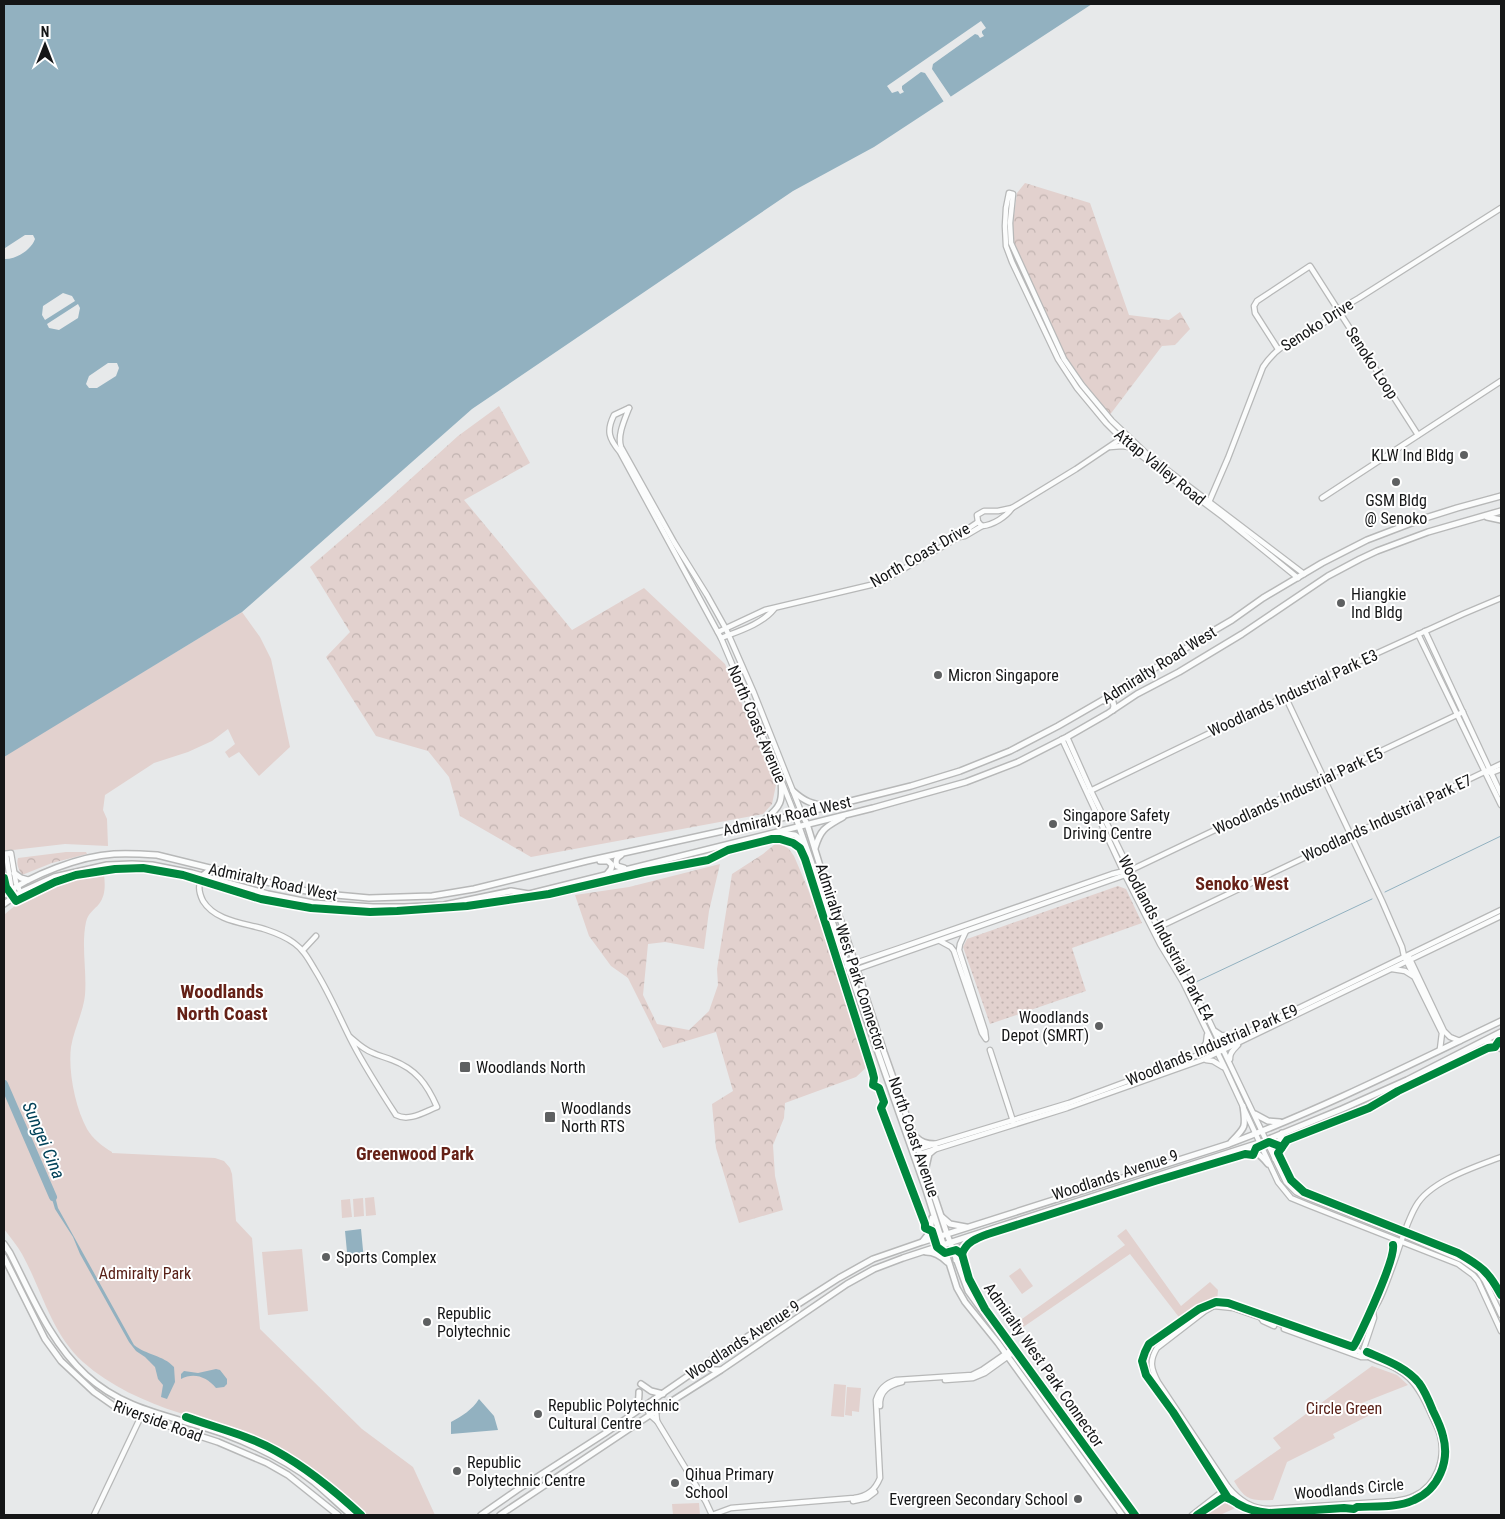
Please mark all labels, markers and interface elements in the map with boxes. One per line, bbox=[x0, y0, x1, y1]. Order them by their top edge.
north arrow bbox=[20, 20, 70, 70]
text: N bbox=[41, 24, 49, 40]
street label: Senoko Drive bbox=[1277, 295, 1357, 355]
street label: Senoko Loop bbox=[1342, 323, 1402, 403]
street label: Attap Valley Road bbox=[1111, 425, 1209, 509]
place label: KLW Ind Bldg bbox=[1371, 446, 1454, 465]
marker: KLW Ind Bldg bbox=[1458, 449, 1470, 461]
marker: GSM Bldg @ Senoko bbox=[1390, 476, 1402, 488]
place label: GSM Bldg @ Senoko bbox=[1365, 491, 1427, 528]
street label: North Coast Drive bbox=[867, 519, 973, 591]
place label: Hiangkie Ind Bldg bbox=[1351, 585, 1406, 622]
marker: Hiangkie Ind Bldg bbox=[1335, 597, 1347, 609]
street label: Admiralty Road West bbox=[1098, 622, 1220, 708]
street label: Woodlands Industrial Park E3 bbox=[1205, 645, 1381, 741]
street label: North Coast Avenue bbox=[724, 662, 790, 786]
place label: Micron Singapore bbox=[948, 666, 1059, 685]
marker: Micron Singapore bbox=[932, 669, 944, 681]
street label: Woodlands Industrial Park E5 bbox=[1210, 743, 1386, 839]
street label: Woodlands Industrial Park E7 bbox=[1299, 770, 1475, 866]
street label: Admiralty Road West bbox=[721, 792, 853, 840]
place label: Singapore Safety Driving Centre bbox=[1063, 806, 1170, 843]
marker: Singapore Safety Driving Centre bbox=[1047, 818, 1059, 830]
street label: Woodlands Industrial Park E4 bbox=[1114, 852, 1218, 1024]
street label: Admiralty Road West bbox=[207, 859, 339, 905]
street label: Admiralty West Park Connector bbox=[812, 861, 890, 1053]
district label: Senoko West bbox=[1195, 873, 1289, 894]
district label: Woodlands North Coast bbox=[176, 980, 268, 1025]
street label: Woodlands Industrial Park E9 bbox=[1123, 1000, 1301, 1090]
place label: Woodlands Depot (SMRT) bbox=[1001, 1008, 1089, 1045]
marker: Woodlands Depot (SMRT) bbox=[1093, 1020, 1105, 1032]
place label: Woodlands North bbox=[476, 1058, 586, 1077]
marker: Woodlands North bbox=[458, 1060, 472, 1074]
street label: North Coast Avenue bbox=[885, 1074, 943, 1200]
water label: Sungei Cina bbox=[18, 1098, 70, 1182]
place label: Woodlands North RTS bbox=[561, 1099, 631, 1136]
marker: Woodlands North RTS bbox=[543, 1110, 557, 1124]
district label: Greenwood Park bbox=[356, 1143, 474, 1164]
street label: Woodlands Avenue 9 bbox=[1049, 1146, 1181, 1204]
place label: Sports Complex bbox=[336, 1248, 436, 1267]
marker: Sports Complex bbox=[320, 1251, 332, 1263]
park label: Admiralty Park bbox=[99, 1264, 192, 1283]
street label: Admiralty West Park Connector bbox=[980, 1279, 1108, 1451]
street label: Woodlands Avenue 9 bbox=[683, 1296, 803, 1384]
place label: Republic Polytechnic bbox=[437, 1304, 510, 1341]
marker: Republic Polytechnic bbox=[421, 1316, 433, 1328]
street label: Riverside Road bbox=[111, 1396, 205, 1446]
place label: Republic Polytechnic Cultural Centre bbox=[548, 1396, 679, 1433]
park label: Circle Green bbox=[1306, 1399, 1382, 1418]
marker: Republic Polytechnic Cultural Centre bbox=[532, 1408, 544, 1420]
place label: Republic Polytechnic Centre bbox=[467, 1453, 585, 1490]
marker: Republic Polytechnic Centre bbox=[451, 1465, 463, 1477]
place label: Qihua Primary School bbox=[685, 1465, 774, 1502]
street label: Woodlands Circle bbox=[1293, 1475, 1405, 1503]
marker: Qihua Primary School bbox=[669, 1477, 681, 1489]
place label: Evergreen Secondary School bbox=[889, 1490, 1068, 1509]
marker: Evergreen Secondary School bbox=[1072, 1493, 1084, 1505]

